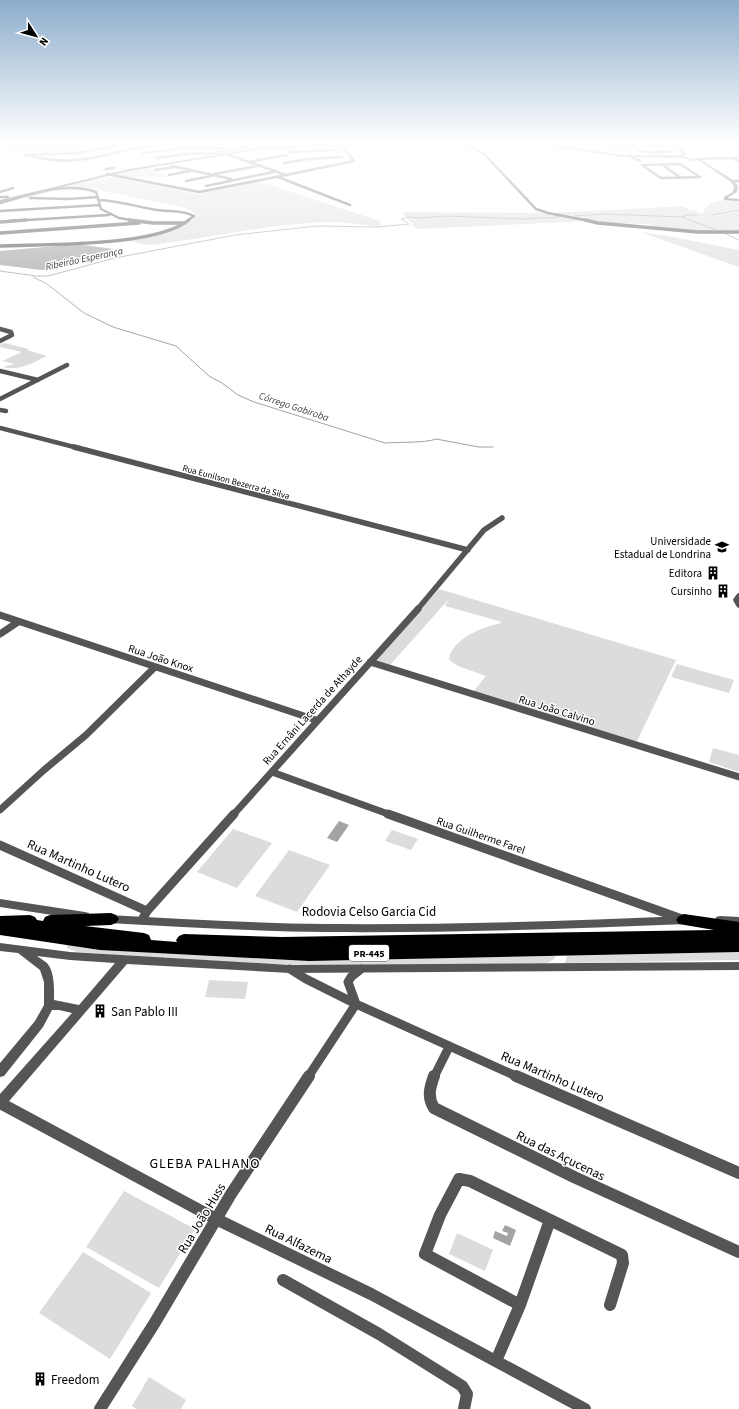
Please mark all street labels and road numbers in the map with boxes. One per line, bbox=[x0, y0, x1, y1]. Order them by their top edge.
street label: Rua Eunilson Bezerra da Silva bbox=[181, 462, 291, 503]
street label: Rua João Knox bbox=[126, 641, 196, 676]
street label: Rua Ernâni Lacerda de Athayde bbox=[259, 652, 366, 768]
street label: Rua João Calvino bbox=[517, 692, 597, 729]
street label: Rua Guilherme Farel bbox=[434, 813, 527, 858]
street label: Rua Martinho Lutero bbox=[24, 835, 133, 897]
street label: Rodovia Celso Garcia Cid bbox=[302, 903, 436, 921]
road number: PR-445 bbox=[349, 945, 389, 961]
street label: Rua Martinho Lutero bbox=[498, 1047, 607, 1107]
street label: Rua das Açucenas bbox=[513, 1127, 608, 1185]
street label: Rua João Huss bbox=[174, 1179, 230, 1257]
street label: Rua Alfazema bbox=[262, 1220, 335, 1268]

